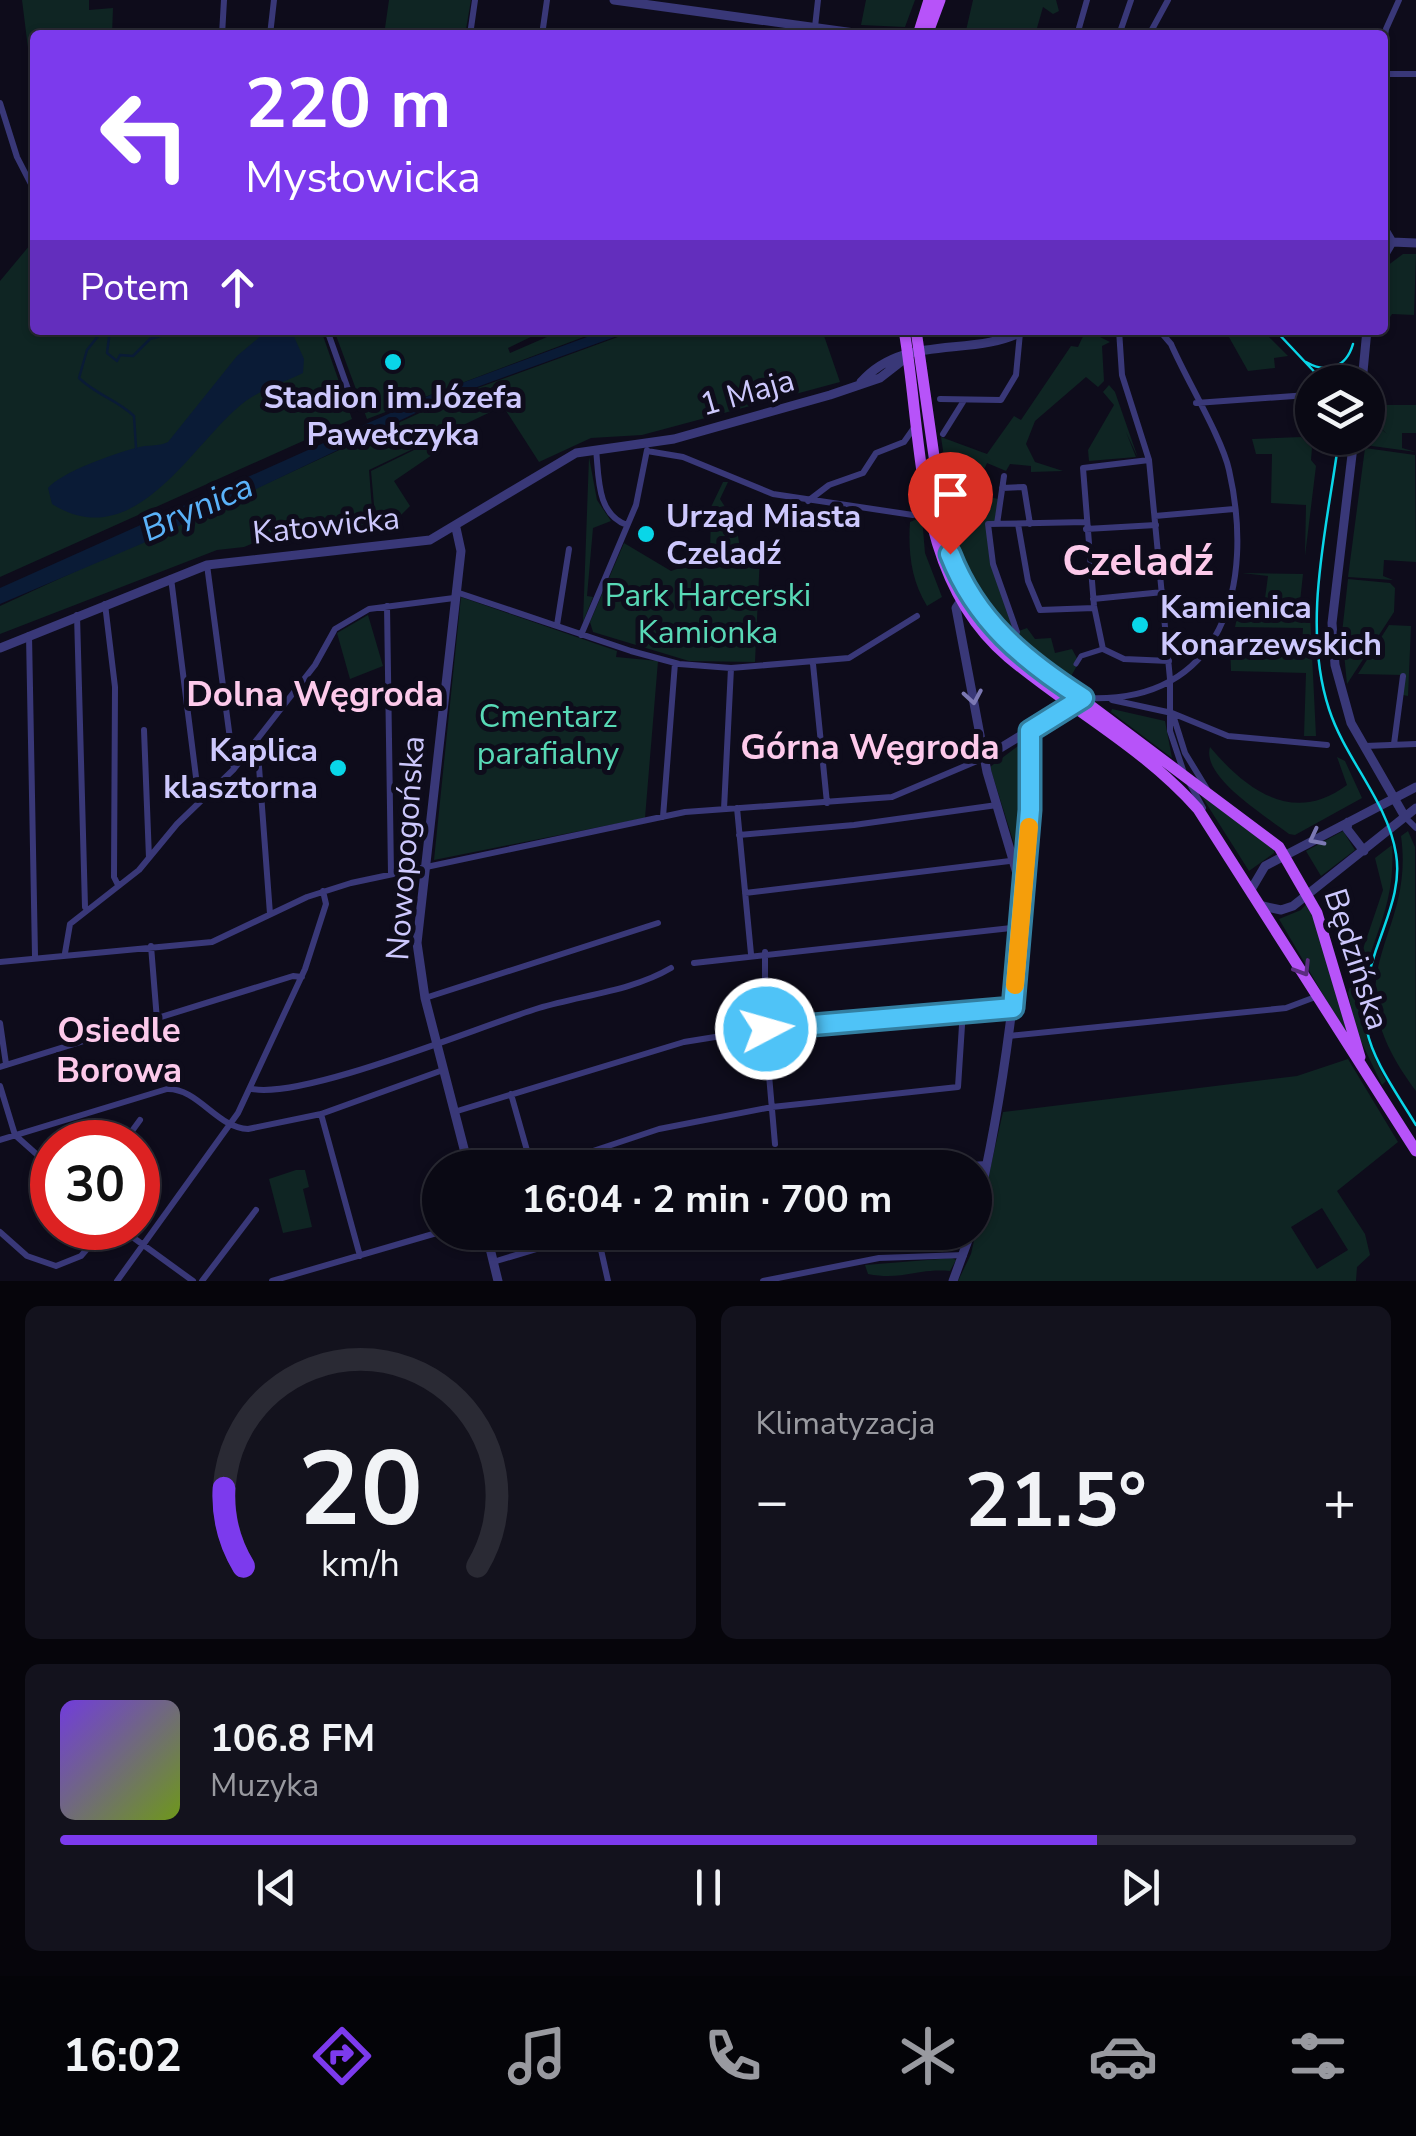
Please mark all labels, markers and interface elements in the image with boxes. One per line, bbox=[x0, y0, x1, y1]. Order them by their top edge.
text: 220 m bbox=[245, 56, 451, 152]
icon: left bbox=[80, 70, 210, 200]
text: Mysłowicka bbox=[245, 147, 481, 208]
icon: ahead bbox=[210, 260, 265, 315]
text: Potem bbox=[80, 262, 190, 313]
marker: Stadion im.Józefa Pawełczyka bbox=[382, 351, 404, 373]
street label: 1 Maja bbox=[695, 359, 799, 426]
map controls bbox=[1295, 365, 1385, 455]
button: layers bbox=[1295, 365, 1385, 455]
place label: Stadion im.Józefa Pawełczyka bbox=[264, 376, 522, 456]
pin bbox=[908, 452, 993, 555]
water label: Brynica bbox=[134, 462, 261, 553]
icon: arrive bbox=[923, 467, 978, 522]
place label: Urząd Miasta Czeladź bbox=[666, 495, 861, 575]
street label: Katowicka bbox=[250, 496, 402, 555]
marker: Urząd Miasta Czeladź bbox=[635, 523, 657, 545]
district label: Czeladź bbox=[1062, 533, 1214, 590]
park label: Park Harcerski Kamionka bbox=[605, 574, 811, 654]
place label: Kamienica Konarzewskich bbox=[1160, 586, 1382, 666]
marker: Kamienica Konarzewskich bbox=[1129, 614, 1151, 636]
district label: Dolna Węgroda bbox=[186, 671, 444, 718]
one-way arrow bbox=[962, 689, 983, 705]
park label: Cmentarz parafialny bbox=[477, 695, 620, 775]
district label: Górna Węgroda bbox=[740, 724, 1000, 771]
place label: Kaplica klasztorna bbox=[163, 729, 318, 809]
street label: Nowopogońska bbox=[376, 734, 435, 962]
marker: Kaplica klasztorna bbox=[327, 757, 349, 779]
one-way arrow bbox=[1309, 826, 1327, 845]
street label: Będzińska bbox=[1314, 883, 1400, 1035]
one-way arrow bbox=[1291, 959, 1310, 977]
position arrow bbox=[714, 977, 818, 1081]
district label: Osiedle Borowa bbox=[56, 1007, 182, 1094]
speed limit sign: 30 bbox=[30, 1120, 160, 1250]
text: 16:04 · 2 min · 700 m bbox=[522, 1174, 892, 1225]
text: Klimatyzacja bbox=[756, 1402, 935, 1445]
text: 20 bbox=[298, 1419, 423, 1561]
text: 21.5° bbox=[965, 1450, 1147, 1552]
text: − bbox=[756, 1464, 789, 1539]
text: + bbox=[1323, 1464, 1356, 1539]
text: km/h bbox=[321, 1540, 400, 1589]
text: 106.8 FM bbox=[210, 1713, 375, 1764]
text: Muzyka bbox=[210, 1764, 319, 1807]
icon: previous bbox=[249, 1860, 304, 1915]
icon: pause bbox=[681, 1860, 736, 1915]
icon: next bbox=[1113, 1860, 1168, 1915]
icon: directions bbox=[307, 2021, 377, 2091]
icon: music bbox=[502, 2021, 572, 2091]
icon: phone bbox=[698, 2021, 768, 2091]
icon: climate bbox=[893, 2021, 963, 2091]
icon: car bbox=[1088, 2021, 1158, 2091]
icon: filters bbox=[1283, 2021, 1353, 2091]
text: 16:02 bbox=[63, 2026, 182, 2087]

